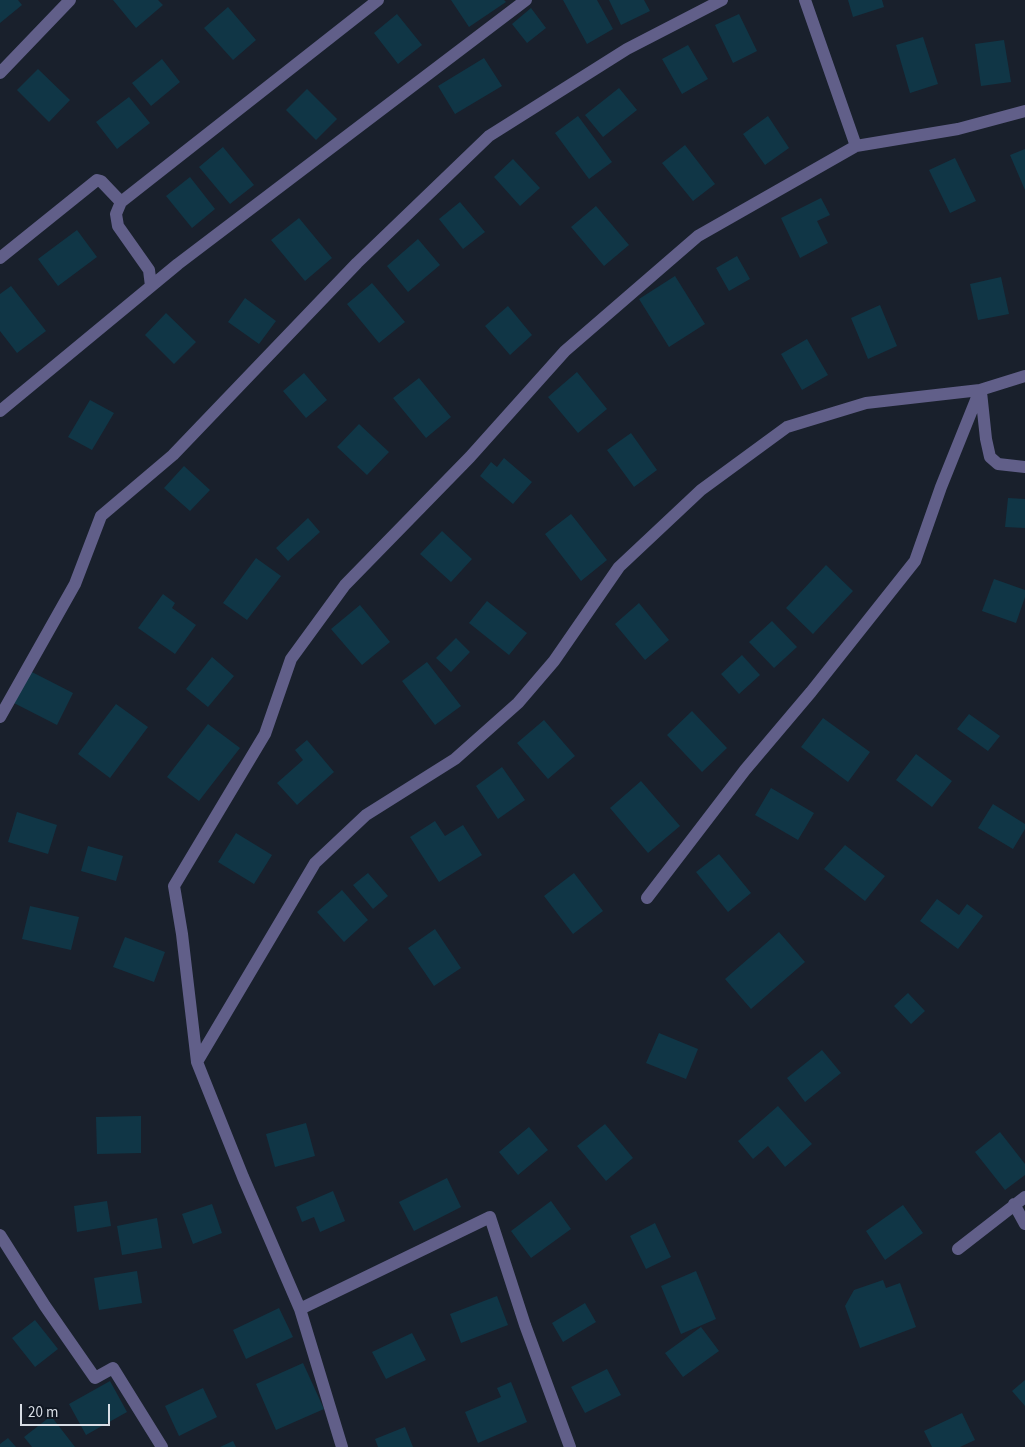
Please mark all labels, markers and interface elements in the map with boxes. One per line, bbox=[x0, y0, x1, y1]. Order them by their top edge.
scale bar bbox=[22, 1394, 112, 1426]
text: 20 m bbox=[28, 1402, 58, 1423]

